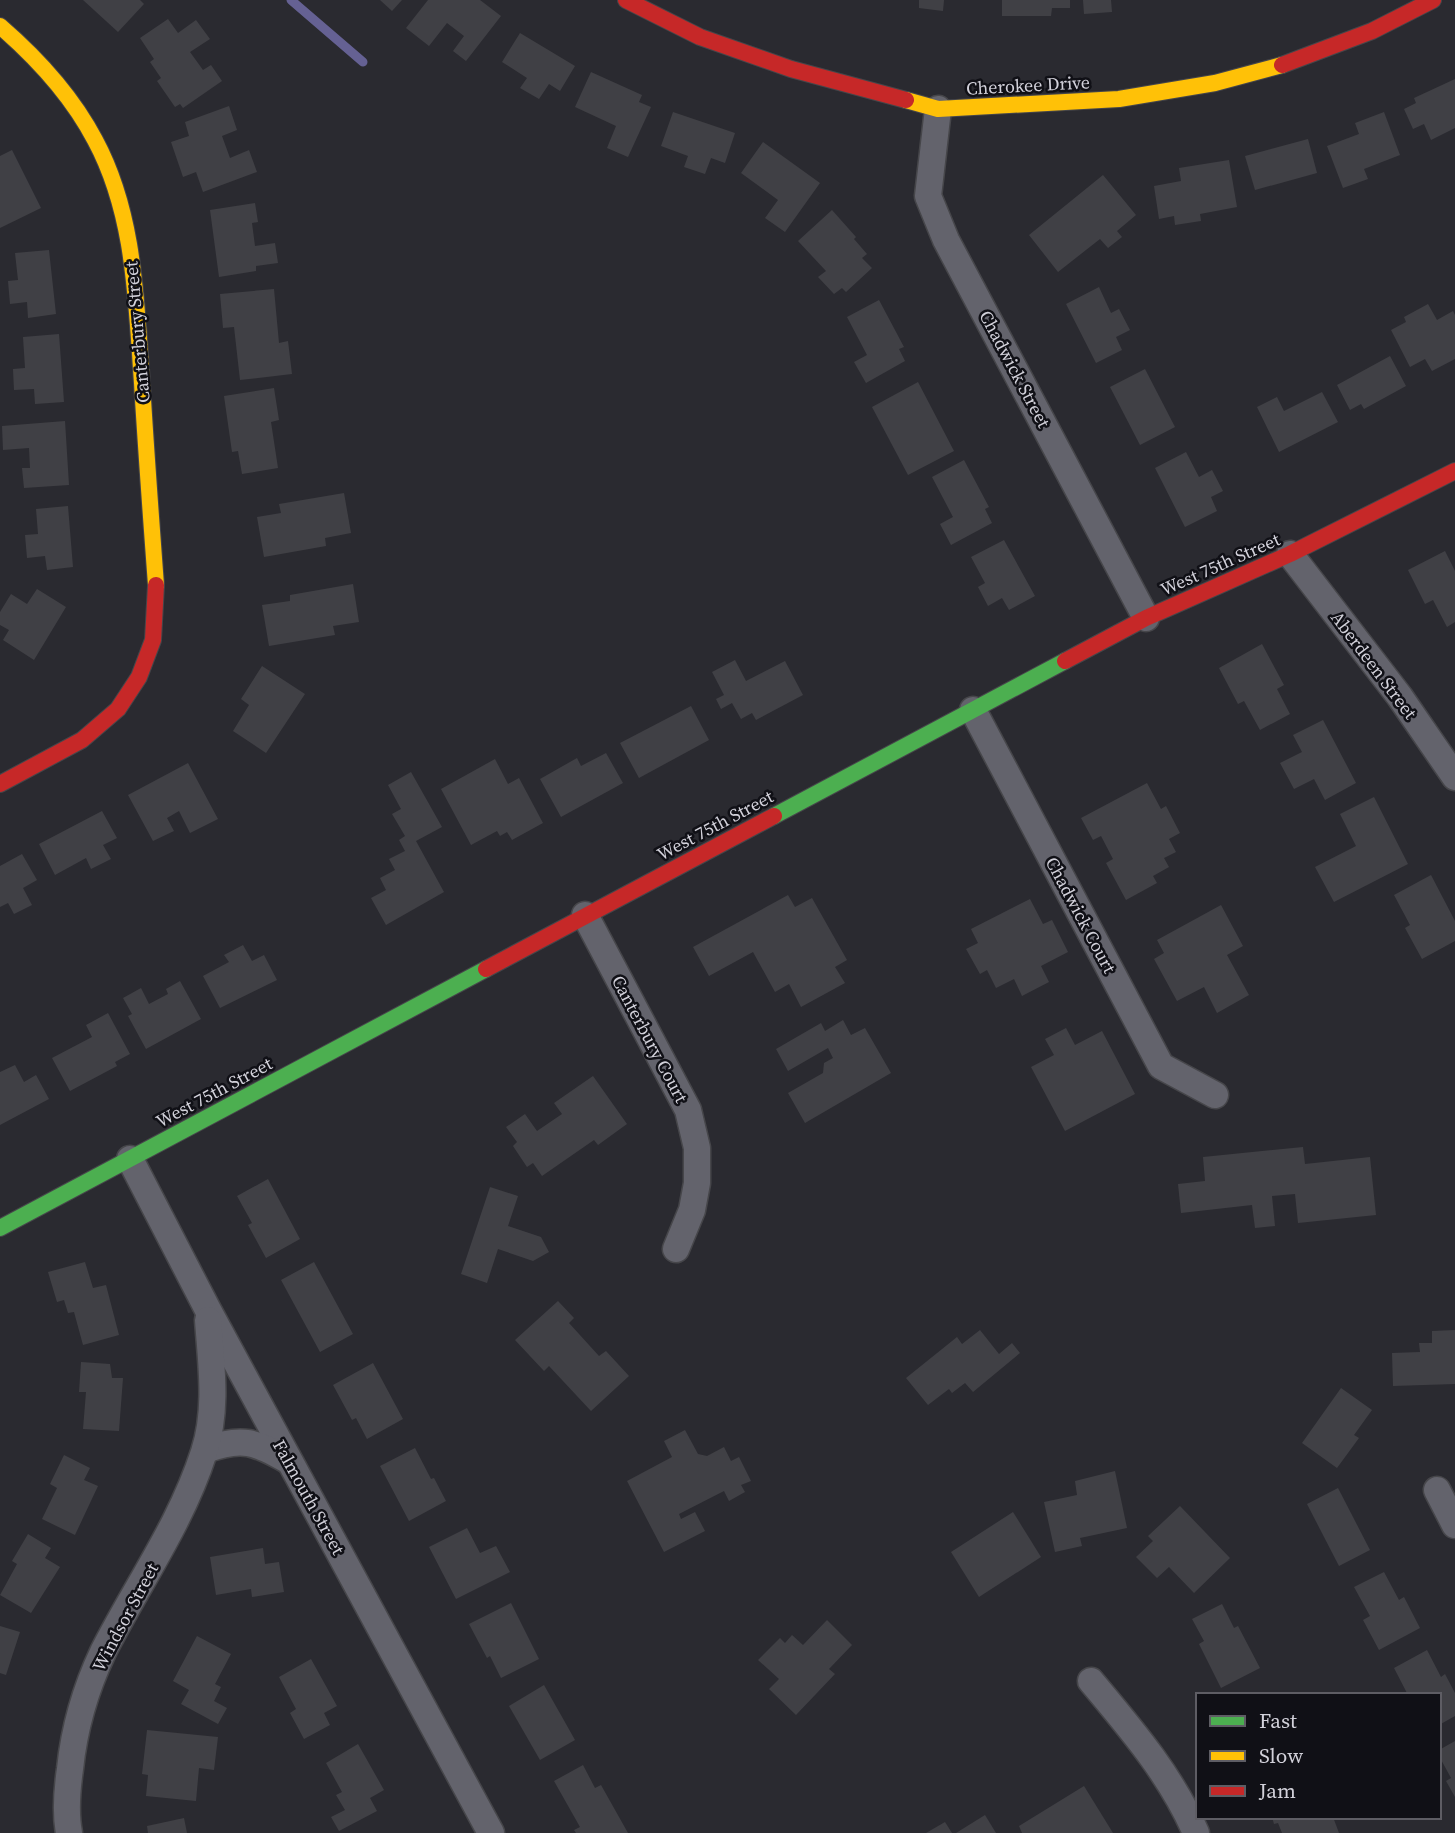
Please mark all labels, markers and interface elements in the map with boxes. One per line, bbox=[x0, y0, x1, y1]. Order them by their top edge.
street label: Cherokee Drive bbox=[965, 69, 1091, 101]
street label: Canterbury Street bbox=[118, 260, 156, 404]
street label: Chadwick Street bbox=[974, 306, 1057, 432]
street label: West 75th Street bbox=[1156, 526, 1284, 602]
street label: Aberdeen Street bbox=[1325, 606, 1423, 724]
street label: West 75th Street bbox=[652, 784, 778, 866]
street label: Chadwick Court bbox=[1040, 852, 1122, 978]
street label: Canterbury Court bbox=[606, 971, 694, 1107]
street label: West 75th Street bbox=[151, 1051, 277, 1133]
street label: Falmouth Street bbox=[267, 1435, 351, 1559]
street label: Windsor Street bbox=[86, 1558, 164, 1676]
legend bbox=[1196, 1693, 1441, 1819]
text: Fast bbox=[1259, 1706, 1297, 1735]
text: Slow bbox=[1259, 1741, 1303, 1770]
text: Jam bbox=[1258, 1776, 1296, 1805]

